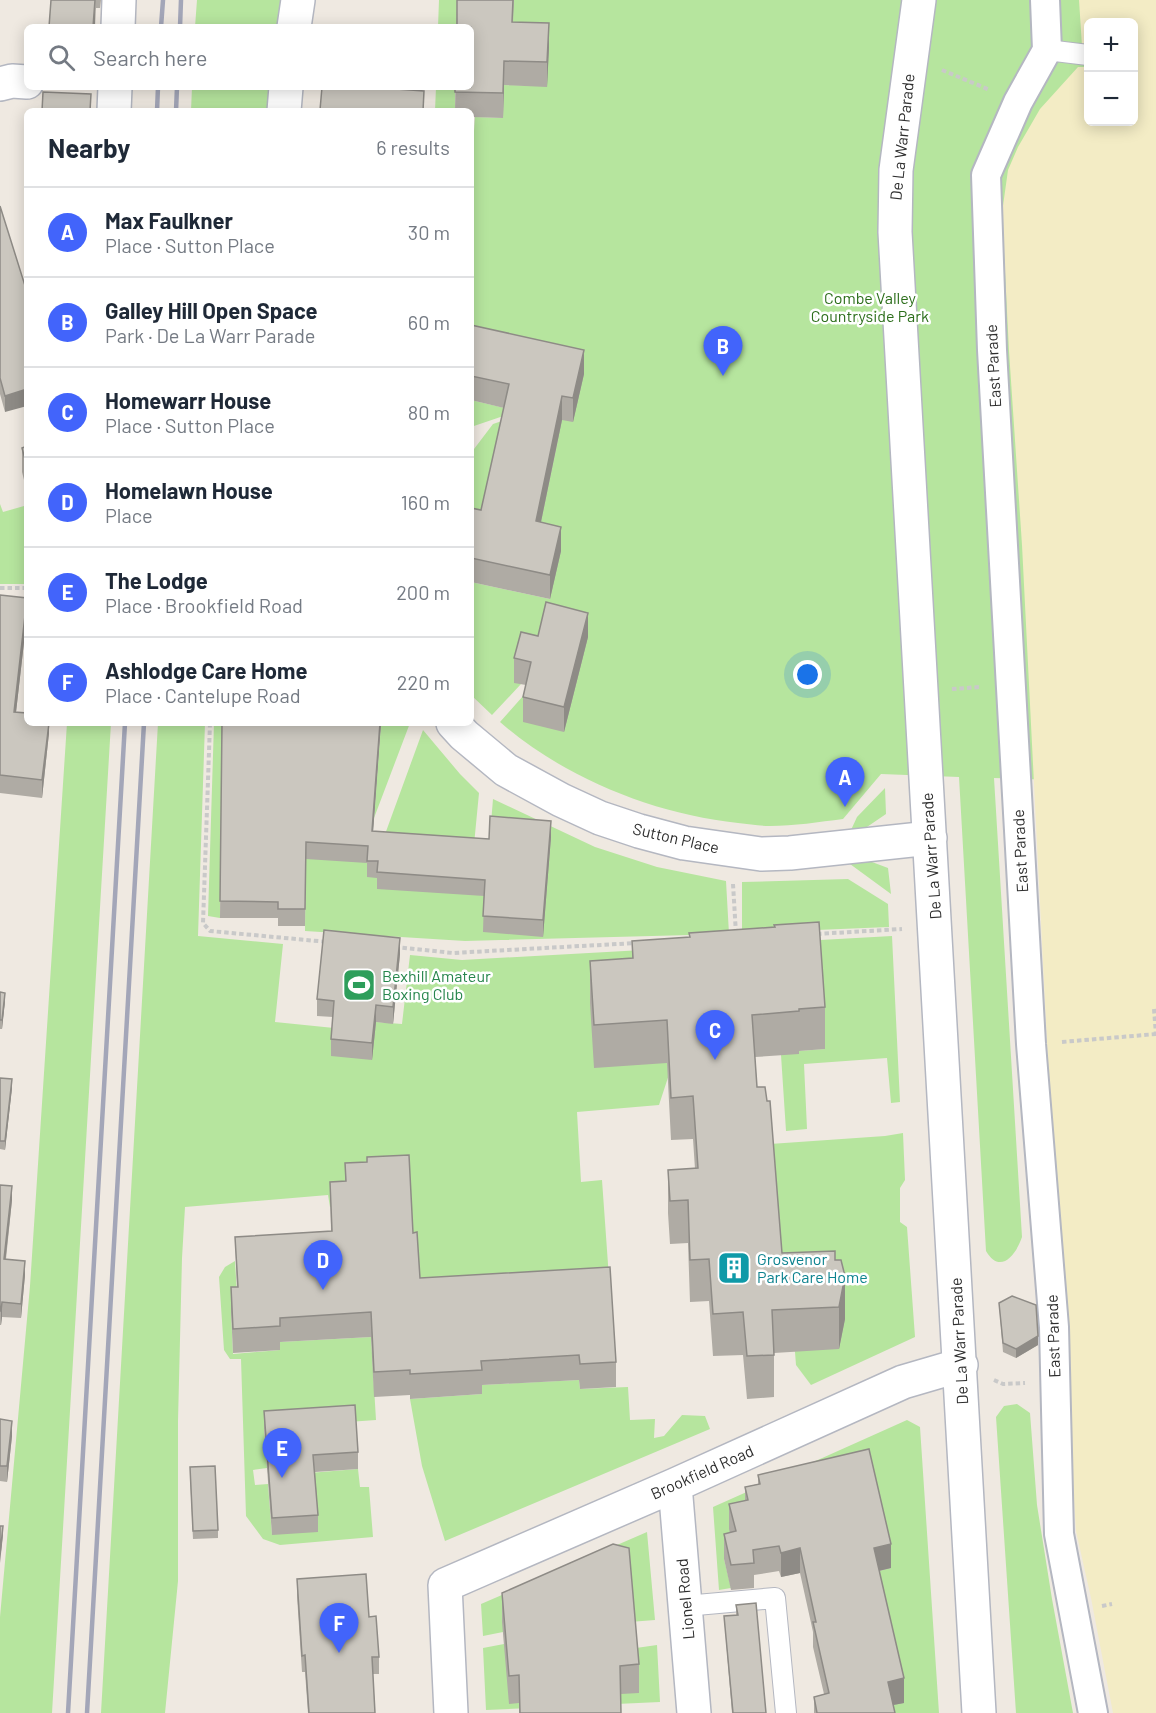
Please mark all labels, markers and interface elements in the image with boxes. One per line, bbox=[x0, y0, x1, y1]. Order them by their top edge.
map controls bbox=[1084, 18, 1138, 126]
button: + bbox=[1084, 18, 1138, 72]
search box bbox=[24, 24, 474, 90]
icon: search bbox=[45, 41, 78, 74]
text: Search here bbox=[93, 44, 207, 70]
button: − bbox=[1084, 72, 1138, 126]
street label: De La Warr Parade bbox=[885, 73, 918, 201]
text: Nearby bbox=[48, 132, 130, 163]
text: 6 results bbox=[376, 135, 450, 159]
text: Max Faulkner bbox=[105, 207, 233, 233]
text: A bbox=[61, 220, 74, 244]
text: 30 m bbox=[408, 220, 450, 244]
text: Place · Sutton Place bbox=[105, 233, 275, 257]
park label: Combe Valley Countryside Park bbox=[811, 288, 929, 325]
text: Galley Hill Open Space bbox=[105, 297, 318, 323]
text: B bbox=[61, 310, 74, 334]
text: 60 m bbox=[408, 310, 450, 334]
text: Park · De La Warr Parade bbox=[105, 323, 316, 347]
street label: East Parade bbox=[981, 324, 1004, 408]
pin: B bbox=[704, 326, 742, 376]
text: Homewarr House bbox=[105, 387, 271, 413]
text: C bbox=[61, 400, 74, 424]
text: 80 m bbox=[408, 400, 450, 424]
text: Place · Sutton Place bbox=[105, 413, 275, 437]
text: Homelawn House bbox=[105, 477, 273, 503]
text: D bbox=[61, 490, 74, 514]
text: 160 m bbox=[401, 490, 450, 514]
text: Place bbox=[105, 503, 153, 527]
text: The Lodge bbox=[105, 567, 208, 593]
text: E bbox=[62, 580, 73, 604]
text: 200 m bbox=[396, 580, 450, 604]
text: Place · Brookfield Road bbox=[105, 593, 303, 617]
text: Ashlodge Care Home bbox=[105, 657, 307, 683]
your location bbox=[793, 660, 822, 689]
text: F bbox=[62, 670, 73, 694]
text: 220 m bbox=[397, 670, 450, 694]
text: Place · Cantelupe Road bbox=[105, 683, 301, 707]
pin: A bbox=[826, 758, 864, 807]
street label: De La Warr Parade bbox=[917, 792, 944, 920]
street label: East Parade bbox=[1008, 809, 1031, 893]
street label: Sutton Place bbox=[631, 818, 721, 857]
place label: Bexhill Amateur Boxing Club bbox=[382, 966, 491, 1003]
sports icon: Bexhill Amateur Boxing Club bbox=[341, 967, 377, 1003]
pin: C bbox=[696, 1010, 734, 1060]
pin: D bbox=[304, 1240, 342, 1290]
place label: Grosvenor Park Care Home bbox=[757, 1249, 868, 1286]
building icon: Grosvenor Park Care Home bbox=[716, 1250, 752, 1286]
street label: De La Warr Parade bbox=[946, 1277, 971, 1405]
street label: East Parade bbox=[1042, 1294, 1063, 1378]
pin: E bbox=[262, 1428, 302, 1478]
street label: Brookfield Road bbox=[647, 1440, 756, 1503]
street label: Lionel Road bbox=[672, 1558, 698, 1640]
pin: F bbox=[320, 1604, 358, 1653]

